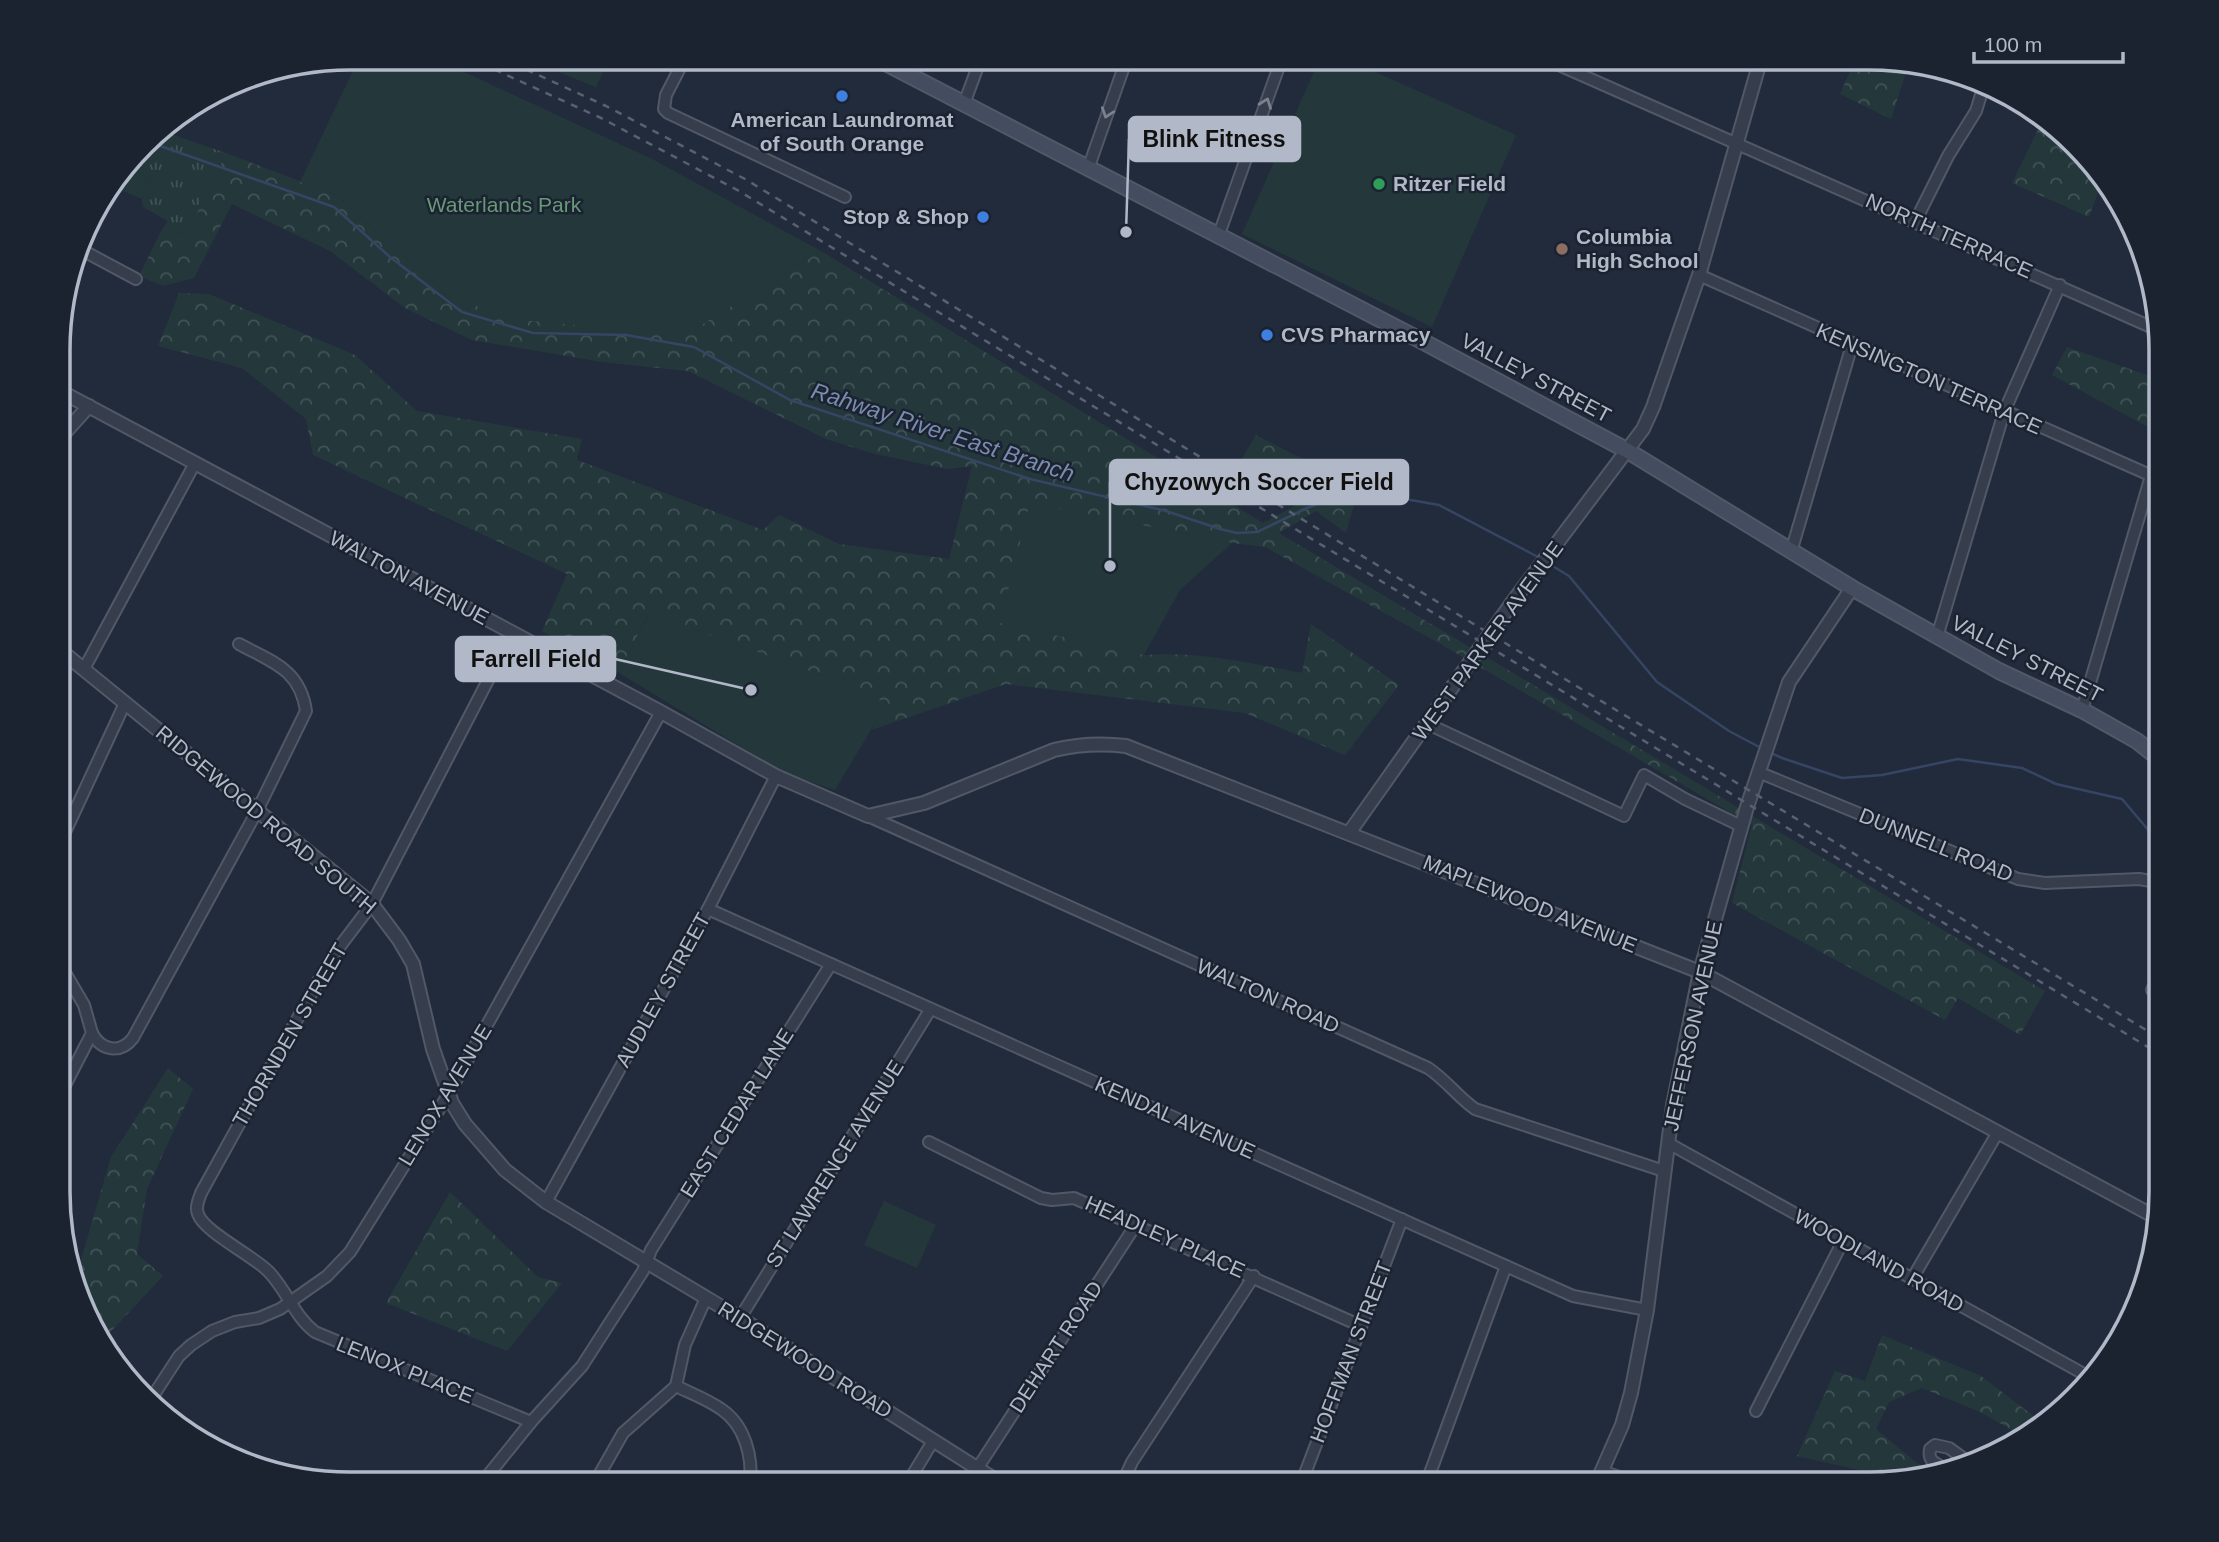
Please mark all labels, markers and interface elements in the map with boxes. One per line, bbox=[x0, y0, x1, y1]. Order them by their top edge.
scale bar bbox=[1974, 21, 2123, 65]
text: 100 m bbox=[1984, 33, 2042, 56]
marker: American Laundromat of South Orange bbox=[834, 88, 850, 104]
one-way arrow bbox=[1258, 98, 1272, 110]
one-way arrow bbox=[1101, 107, 1115, 119]
place label: American Laundromat of South Orange bbox=[731, 108, 953, 155]
callout: Blink Fitness bbox=[1129, 117, 1300, 161]
text: Blink Fitness bbox=[1142, 126, 1286, 152]
place label: Ritzer Field bbox=[1393, 172, 1506, 195]
marker: Ritzer Field bbox=[1371, 176, 1387, 192]
street label: NORTH TERRACE bbox=[1862, 188, 2036, 283]
park label: Waterlands Park bbox=[427, 193, 582, 216]
place label: Stop & Shop bbox=[843, 205, 969, 228]
marker: Stop & Shop bbox=[975, 209, 991, 225]
place label: Columbia High School bbox=[1576, 225, 1699, 272]
marker: Columbia High School bbox=[1554, 241, 1570, 257]
street label: KENSINGTON TERRACE bbox=[1813, 318, 2045, 439]
place label: CVS Pharmacy bbox=[1281, 323, 1431, 346]
marker: CVS Pharmacy bbox=[1259, 327, 1275, 343]
street label: VALLEY STREET bbox=[1457, 328, 1615, 427]
water label: Rahway River East Branch bbox=[808, 377, 1078, 487]
callout: Chyzowych Soccer Field bbox=[1110, 460, 1408, 504]
text: Chyzowych Soccer Field bbox=[1124, 469, 1394, 495]
street label: WALTON AVENUE bbox=[326, 526, 493, 629]
street label: WEST PARKER AVENUE bbox=[1408, 537, 1568, 745]
street label: VALLEY STREET bbox=[1948, 611, 2107, 707]
callout: Farrell Field bbox=[456, 637, 615, 681]
text: Farrell Field bbox=[471, 646, 601, 672]
street label: RIDGEWOOD ROAD SOUTH bbox=[152, 721, 381, 918]
street label: DUNNELL ROAD bbox=[1856, 803, 2016, 886]
street label: MAPLEWOOD AVENUE bbox=[1420, 850, 1640, 957]
street label: AUDLEY STREET bbox=[611, 909, 714, 1071]
street label: JEFFERSON AVENUE bbox=[1659, 919, 1726, 1133]
street label: THORNDEN STREET bbox=[228, 939, 352, 1130]
street label: WALTON ROAD bbox=[1193, 954, 1343, 1037]
street label: LENOX AVENUE bbox=[393, 1020, 496, 1170]
street label: EAST CEDAR LANE bbox=[675, 1024, 798, 1201]
street label: ST LAWRENCE AVENUE bbox=[761, 1056, 908, 1272]
street label: KENDAL AVENUE bbox=[1092, 1072, 1259, 1163]
street label: HEADLEY PLACE bbox=[1082, 1191, 1249, 1282]
street label: WOODLAND ROAD bbox=[1790, 1204, 1968, 1317]
street label: HOFFMAN STREET bbox=[1305, 1258, 1396, 1446]
street label: DEHART ROAD bbox=[1005, 1277, 1107, 1417]
street label: RIDGEWOOD ROAD bbox=[714, 1297, 896, 1422]
street label: LENOX PLACE bbox=[333, 1332, 477, 1408]

